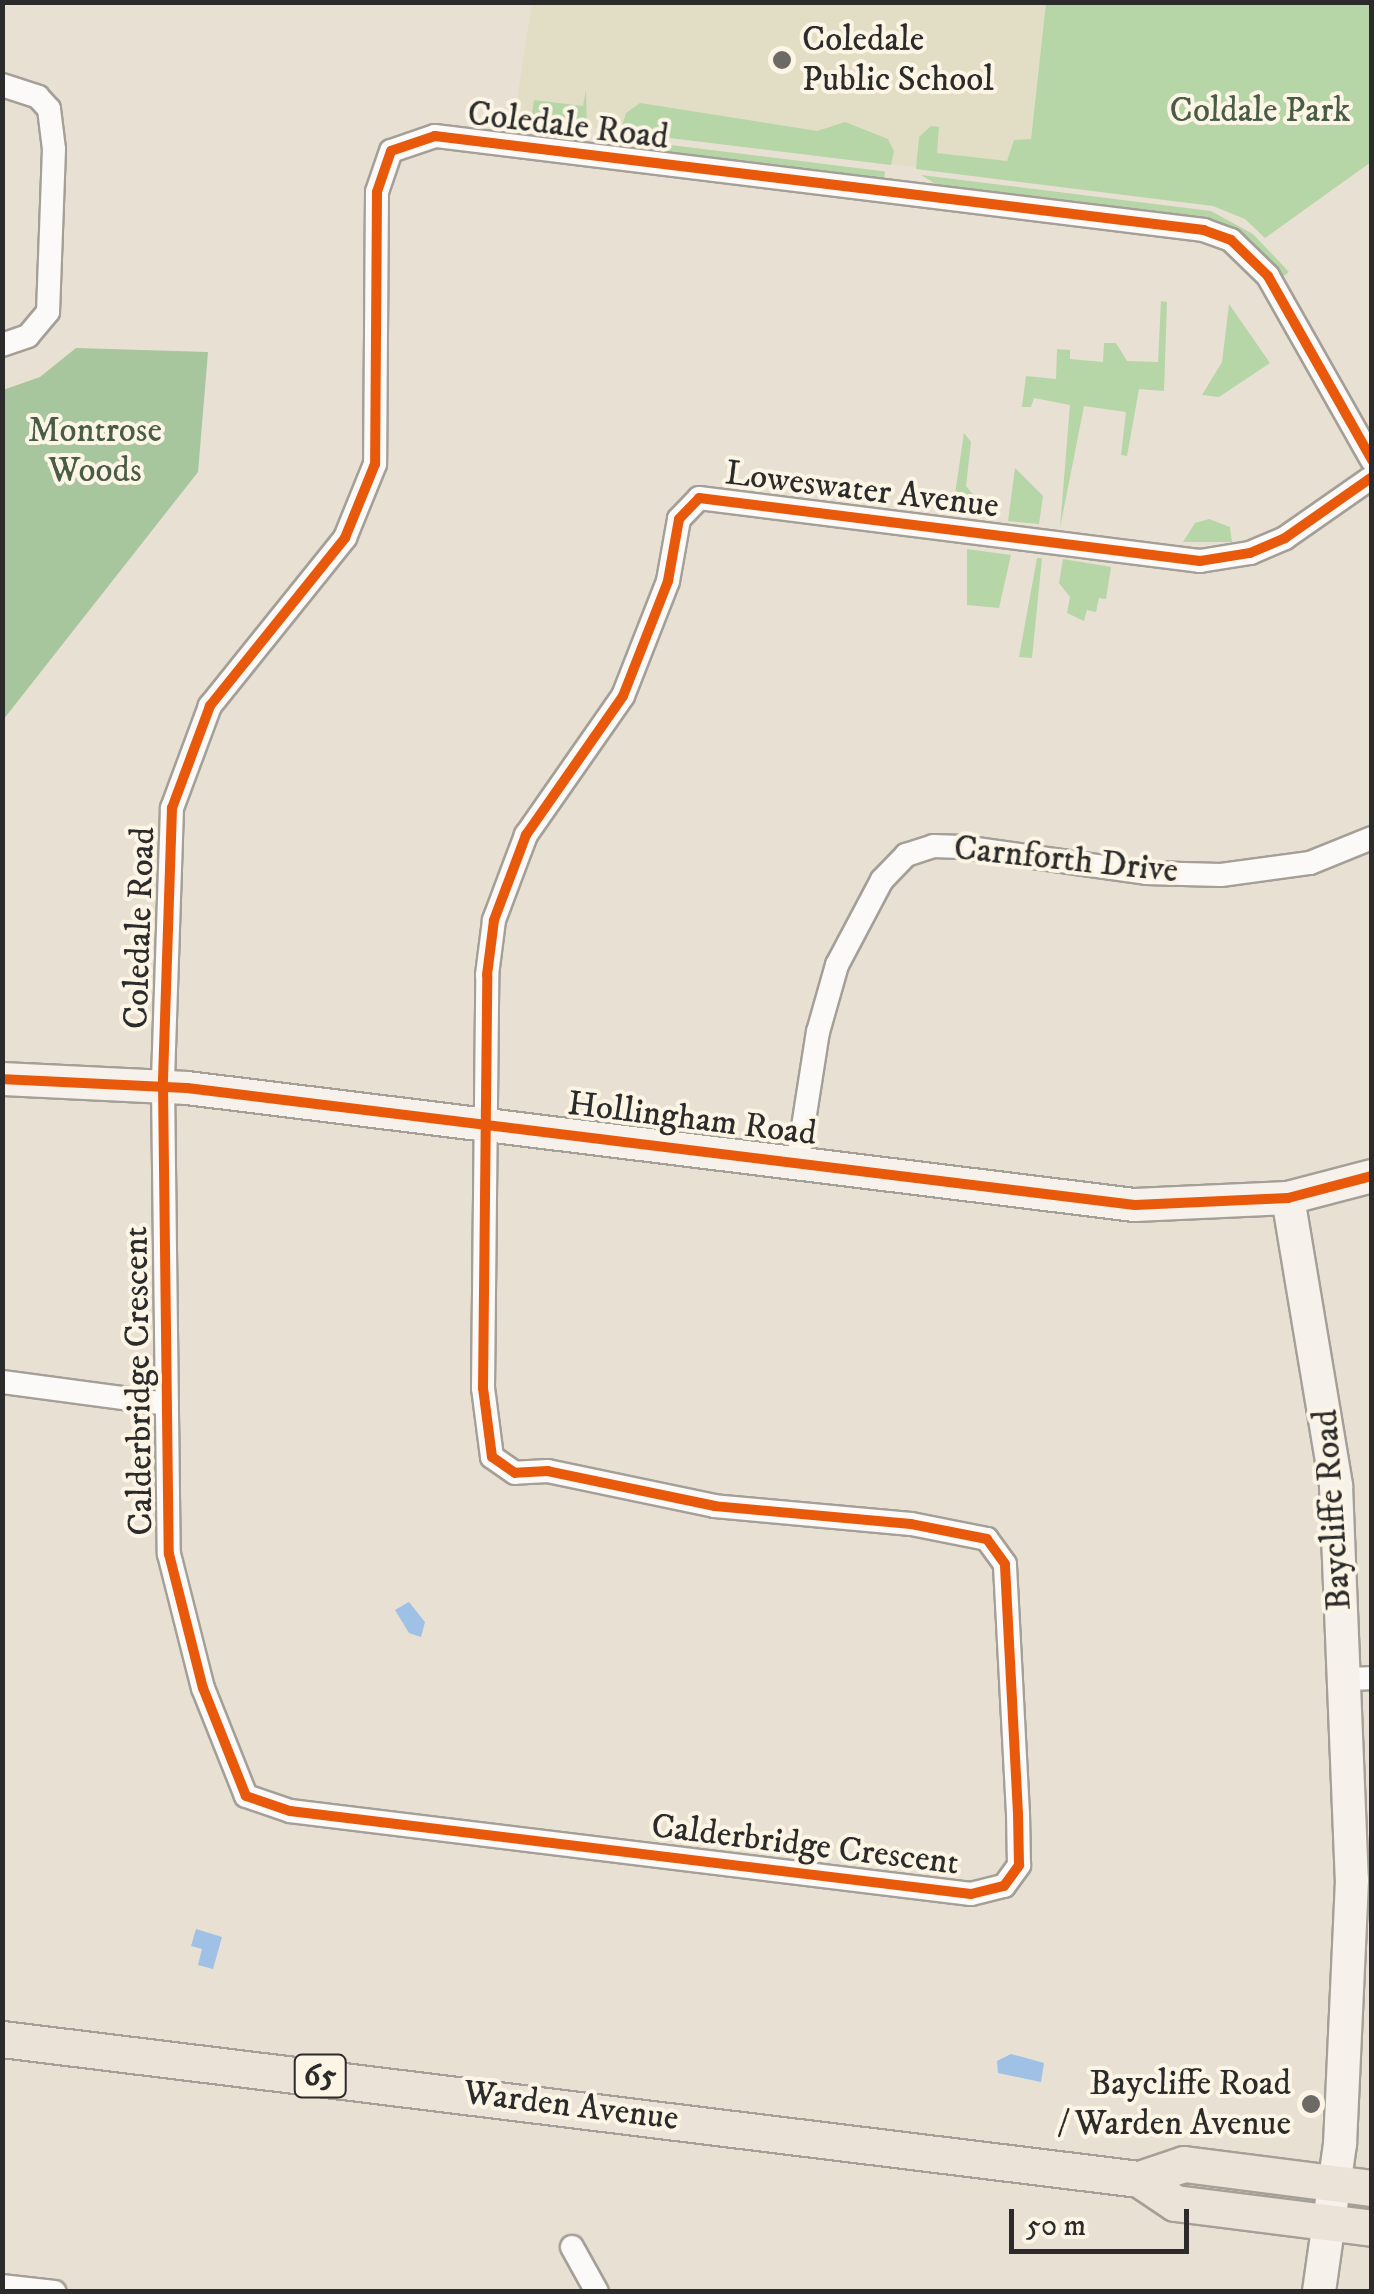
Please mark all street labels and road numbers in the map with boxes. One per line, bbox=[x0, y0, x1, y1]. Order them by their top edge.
street label: Coledale Road bbox=[465, 93, 671, 159]
street label: Loweswater Avenue bbox=[723, 452, 1001, 528]
street label: Coledale Road bbox=[115, 826, 165, 1030]
street label: Carnforth Drive bbox=[952, 827, 1180, 893]
street label: Hollingham Road bbox=[565, 1083, 819, 1155]
street label: Calderbridge Crescent bbox=[115, 1226, 163, 1536]
street label: Baycliffe Road bbox=[1305, 1408, 1361, 1612]
street label: Calderbridge Crescent bbox=[649, 1805, 961, 1885]
road number: 65 bbox=[292, 2049, 348, 2103]
street label: Warden Avenue bbox=[461, 2072, 681, 2140]

